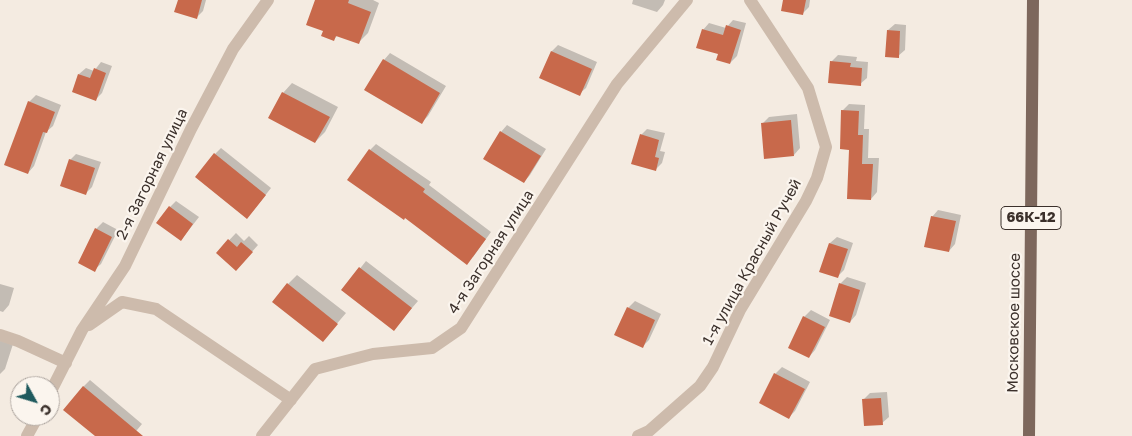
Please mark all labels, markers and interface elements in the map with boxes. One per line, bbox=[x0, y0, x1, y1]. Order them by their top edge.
street label: 2-я Загорная улица bbox=[112, 106, 192, 242]
street label: 1-я улица Красный Ручей bbox=[699, 176, 805, 348]
street label: 4-я Загорная улица bbox=[444, 187, 538, 317]
road number: 66К-12 bbox=[1001, 207, 1061, 230]
street label: Московское шоссе bbox=[1004, 253, 1024, 393]
north arrow bbox=[10, 376, 60, 426]
text: С bbox=[37, 401, 56, 419]

